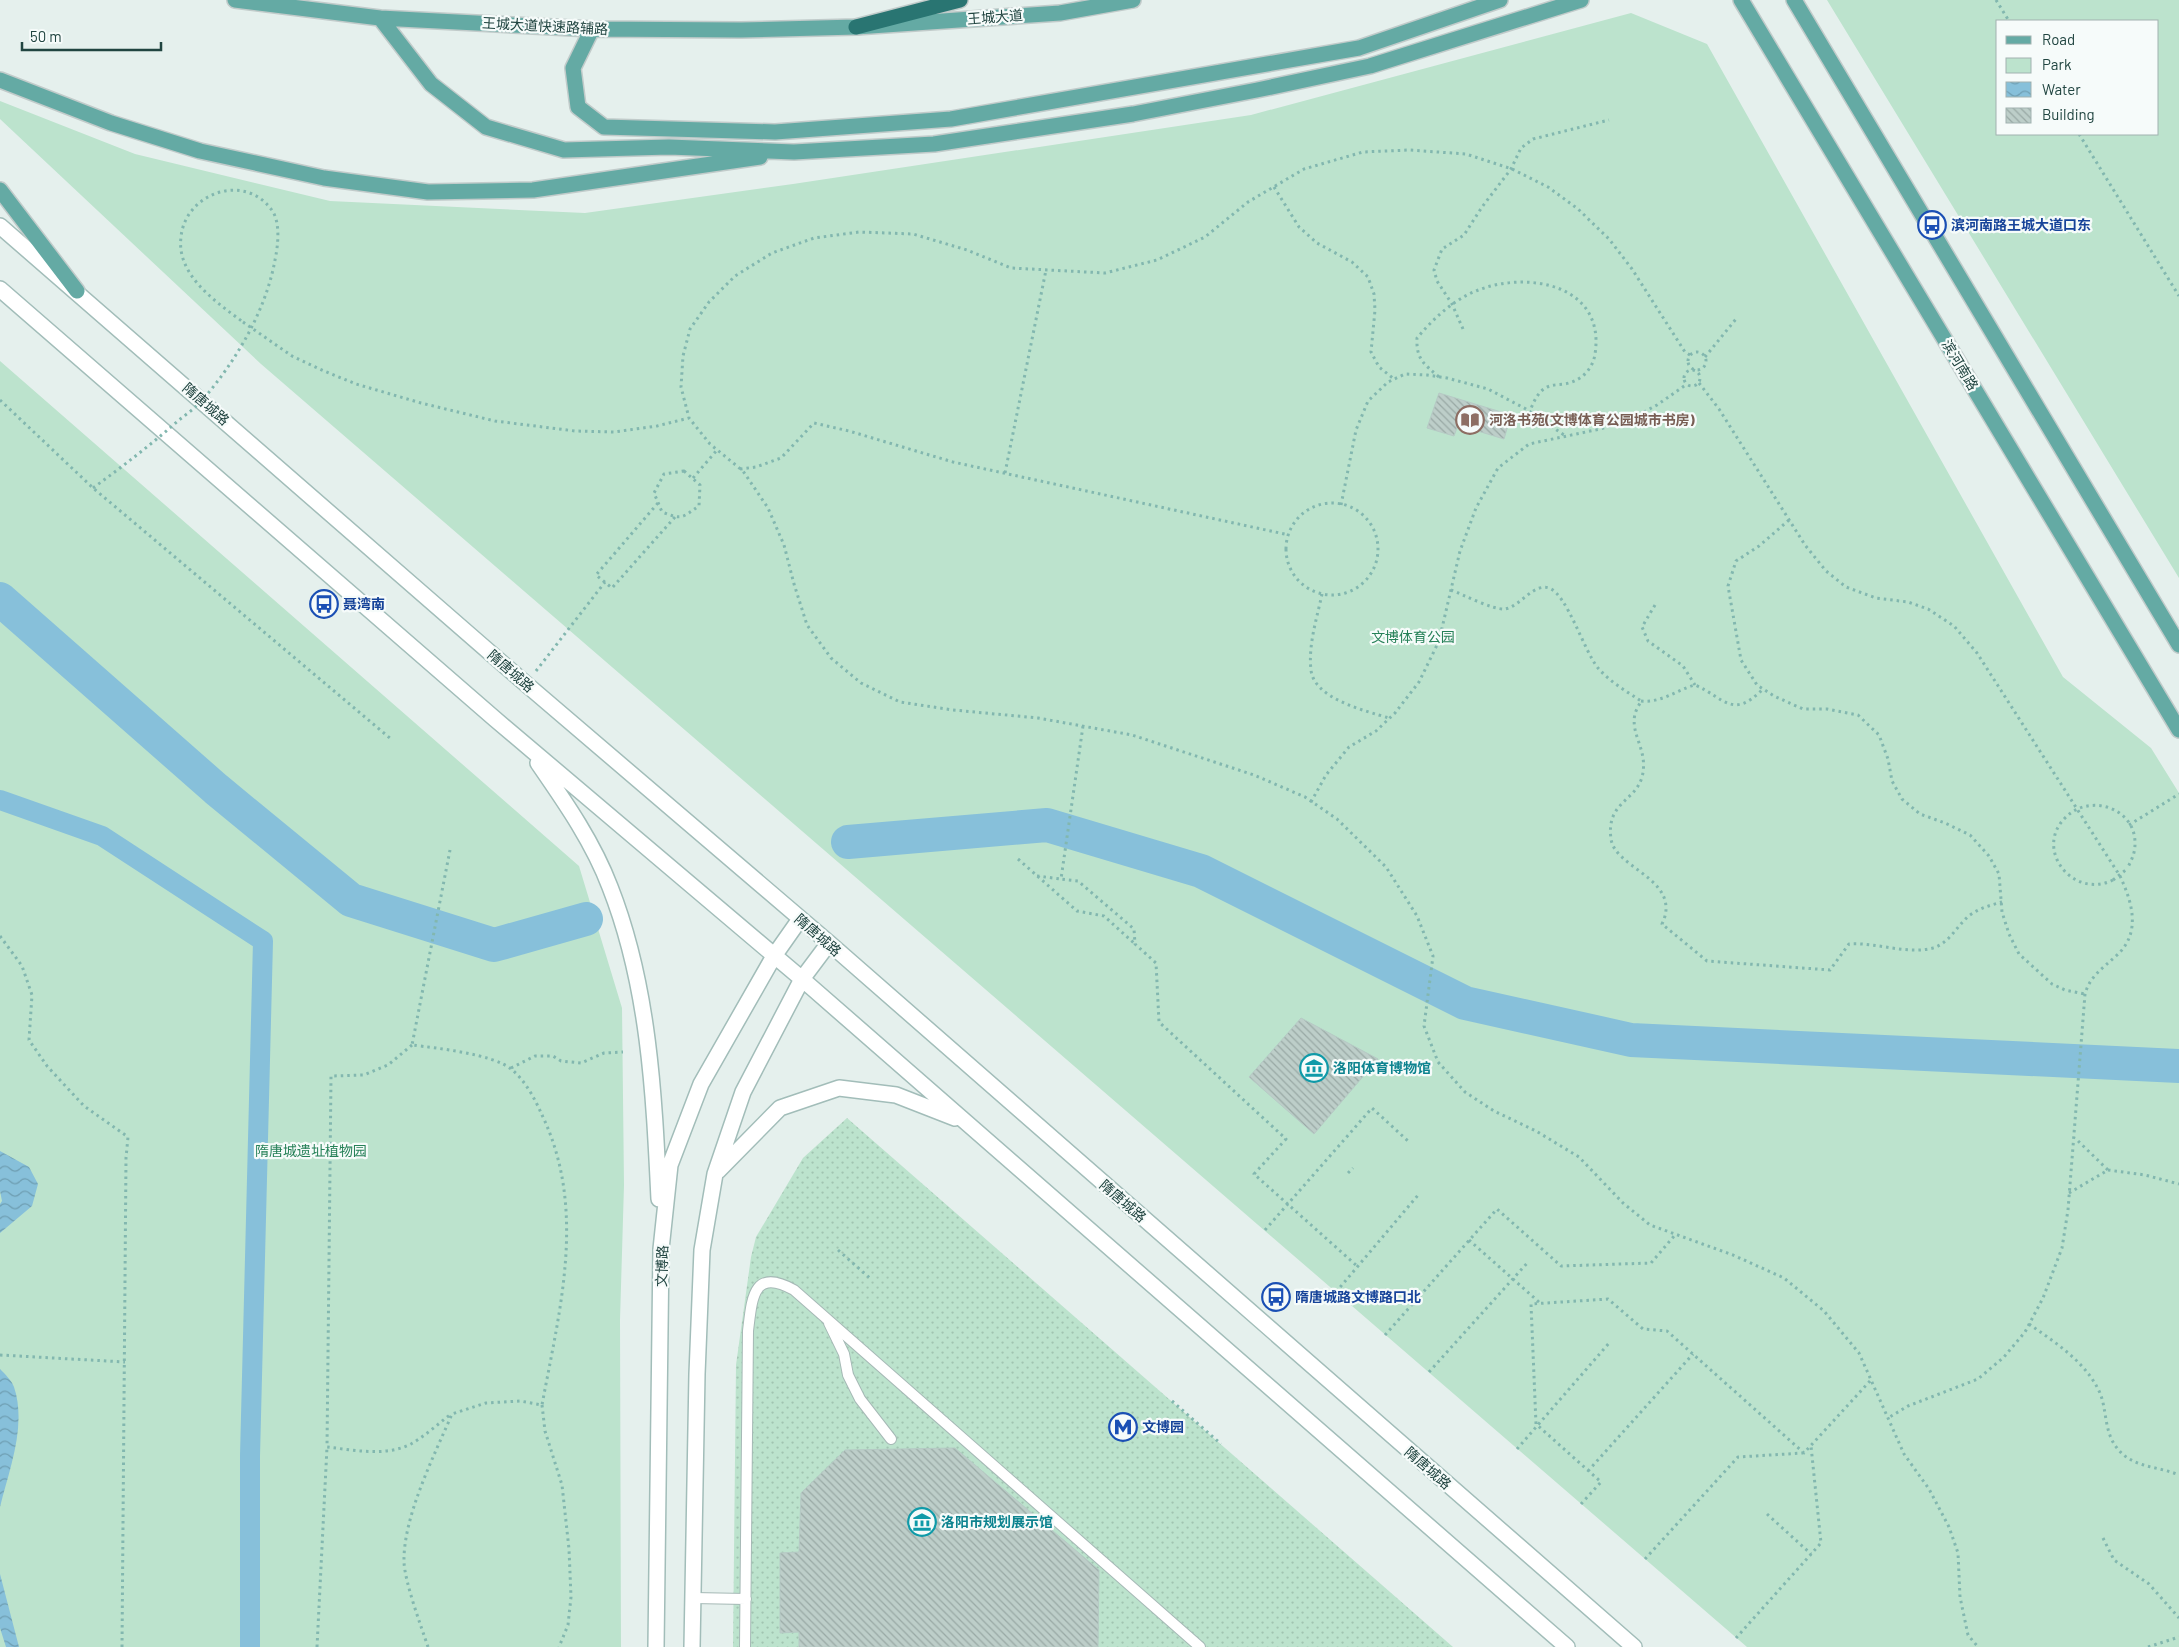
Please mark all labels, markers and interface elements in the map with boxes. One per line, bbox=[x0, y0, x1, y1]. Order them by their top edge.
street label: 王城大道 bbox=[966, 6, 1023, 27]
street label: 王城大道快速路辅路 bbox=[482, 14, 608, 37]
scale bar bbox=[22, 20, 161, 52]
legend bbox=[1996, 20, 2159, 135]
text: 50 m bbox=[30, 27, 62, 45]
text: Road bbox=[2042, 30, 2075, 48]
text: Park bbox=[2042, 55, 2072, 73]
text: Water bbox=[2042, 80, 2081, 98]
text: Building bbox=[2042, 105, 2095, 123]
bus stop icon: 滨河南路王城大道口东 bbox=[1917, 210, 1947, 240]
place label: 滨河南路王城大道口东 bbox=[1951, 216, 2091, 233]
street label: 滨河南路 bbox=[1939, 336, 1982, 393]
street label: 隋唐城路 bbox=[180, 379, 233, 428]
library icon: 河洛书苑(文博体育公园城市书房) bbox=[1455, 405, 1485, 435]
place label: 河洛书苑(文博体育公园城市书房) bbox=[1489, 411, 1695, 428]
bus stop icon: 聂湾南 bbox=[309, 589, 339, 619]
place label: 聂湾南 bbox=[343, 595, 385, 612]
park label: 文博体育公园 bbox=[1371, 628, 1455, 645]
street label: 隋唐城路 bbox=[485, 646, 538, 695]
street label: 隋唐城路 bbox=[792, 910, 845, 959]
museum icon: 洛阳体育博物馆 bbox=[1299, 1053, 1329, 1083]
place label: 洛阳体育博物馆 bbox=[1333, 1059, 1431, 1076]
park label: 隋唐城遗址植物园 bbox=[255, 1142, 367, 1159]
street label: 隋唐城路 bbox=[1097, 1176, 1150, 1225]
street label: 文博路 bbox=[652, 1245, 671, 1287]
bus stop icon: 隋唐城路文博路口北 bbox=[1261, 1282, 1291, 1312]
place label: 隋唐城路文博路口北 bbox=[1295, 1288, 1421, 1305]
metro station icon: 文博园 bbox=[1108, 1412, 1138, 1442]
place label: 文博园 bbox=[1142, 1418, 1184, 1435]
street label: 隋唐城路 bbox=[1402, 1443, 1455, 1492]
museum icon: 洛阳市规划展示馆 bbox=[907, 1507, 937, 1537]
place label: 洛阳市规划展示馆 bbox=[941, 1513, 1053, 1530]

